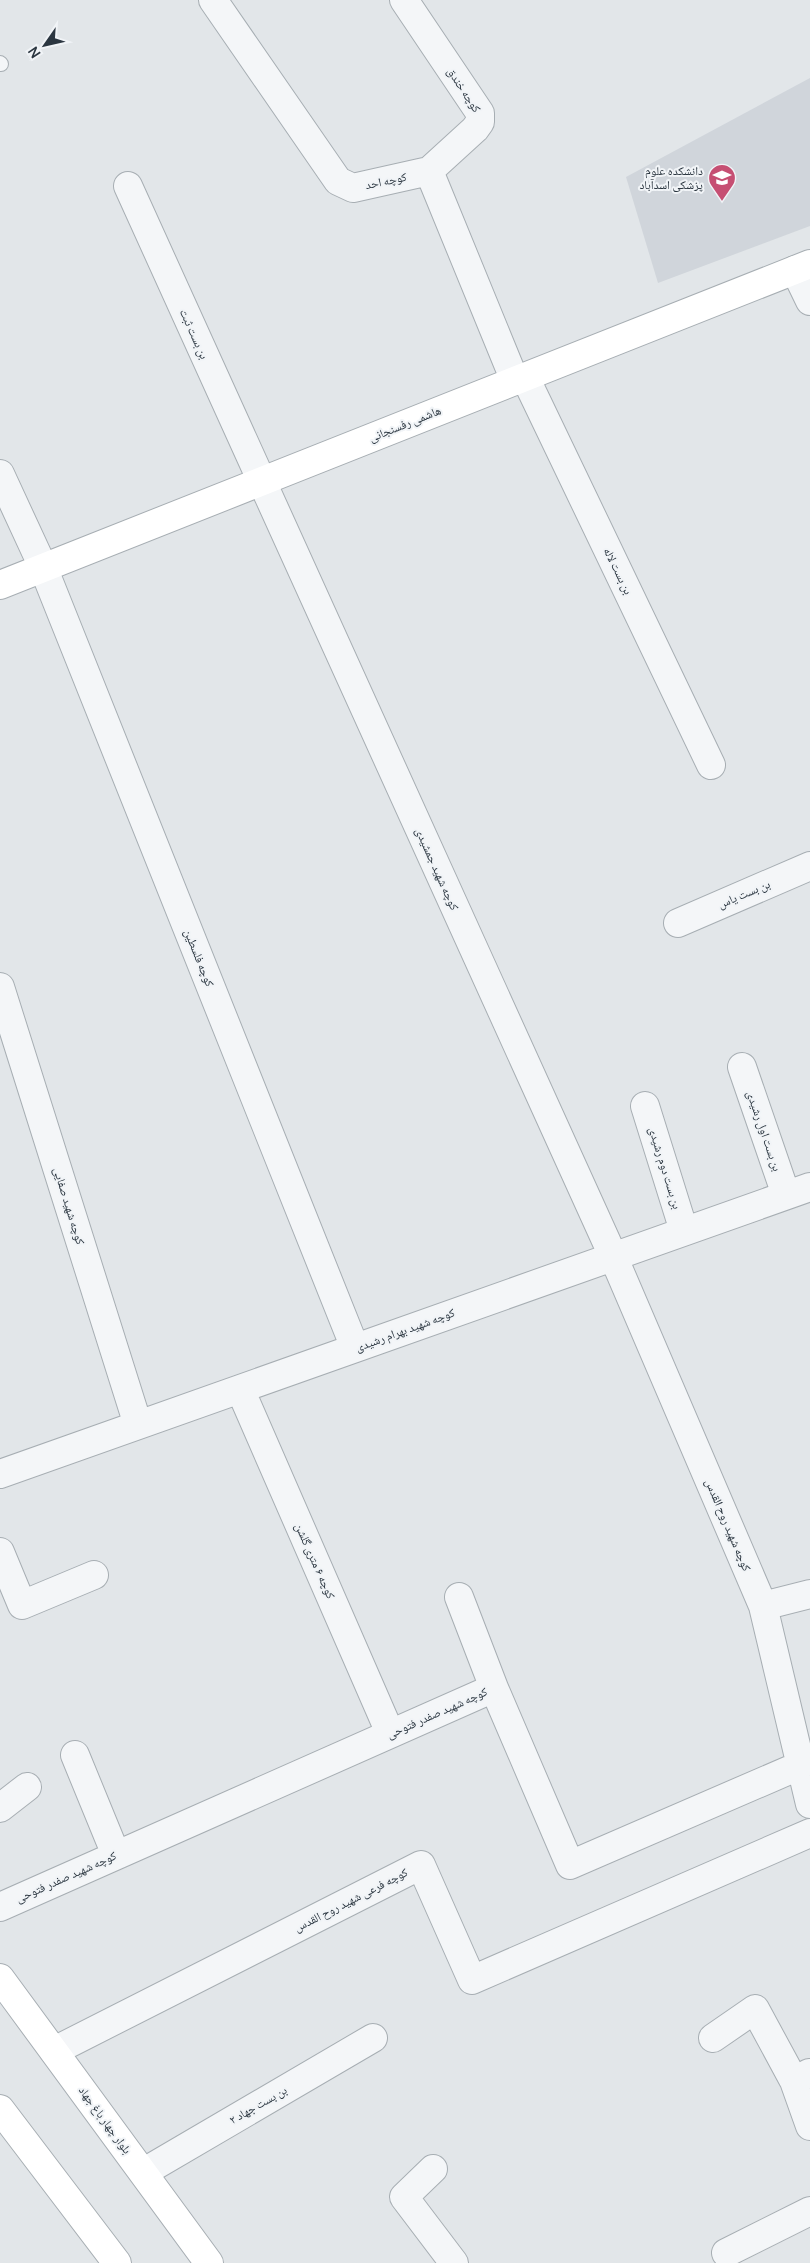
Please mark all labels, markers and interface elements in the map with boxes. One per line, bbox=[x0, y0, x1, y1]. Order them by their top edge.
north arrow bbox=[20, 20, 70, 70]
text: N bbox=[23, 43, 44, 62]
street label: کوچه خندق bbox=[444, 64, 485, 116]
place label: دانشکده علوم پزشکی اسدآباد bbox=[639, 162, 703, 193]
school or university icon: دانشکده علوم پزشکی اسدآباد bbox=[707, 163, 737, 202]
street label: کوچه احد bbox=[363, 168, 408, 193]
street label: بن بست ثبت bbox=[176, 306, 213, 362]
street label: هاشمی رفسنجانی bbox=[366, 401, 443, 446]
street label: بن بست لاله bbox=[600, 544, 637, 597]
street label: کوچه شهید جمشیدی bbox=[412, 825, 463, 913]
street label: بن بست یاس bbox=[715, 875, 773, 912]
street label: کوچه فلسطین bbox=[180, 926, 219, 989]
street label: بن بست اول رشیدی bbox=[743, 1088, 786, 1173]
street label: بن بست دوم رشیدی bbox=[645, 1125, 686, 1211]
street label: کوچه شهید صفایی bbox=[50, 1165, 89, 1247]
street label: کوچه شهید بهرام رشیدی bbox=[353, 1304, 457, 1355]
street label: کوچه شهید روح القدس bbox=[701, 1476, 756, 1574]
street label: کوچه ۶ متری گلشن bbox=[291, 1520, 340, 1601]
street label: کوچه شهید صفدر فتوحی bbox=[384, 1683, 490, 1742]
street label: کوچه شهید صفدر فتوحی bbox=[13, 1847, 119, 1906]
street label: کوچه فرعی شهید روح القدس bbox=[291, 1863, 411, 1936]
street label: بن بست جهاد ۲ bbox=[226, 2081, 290, 2128]
street label: بلوار چهار باغ جهاد bbox=[75, 2082, 136, 2157]

